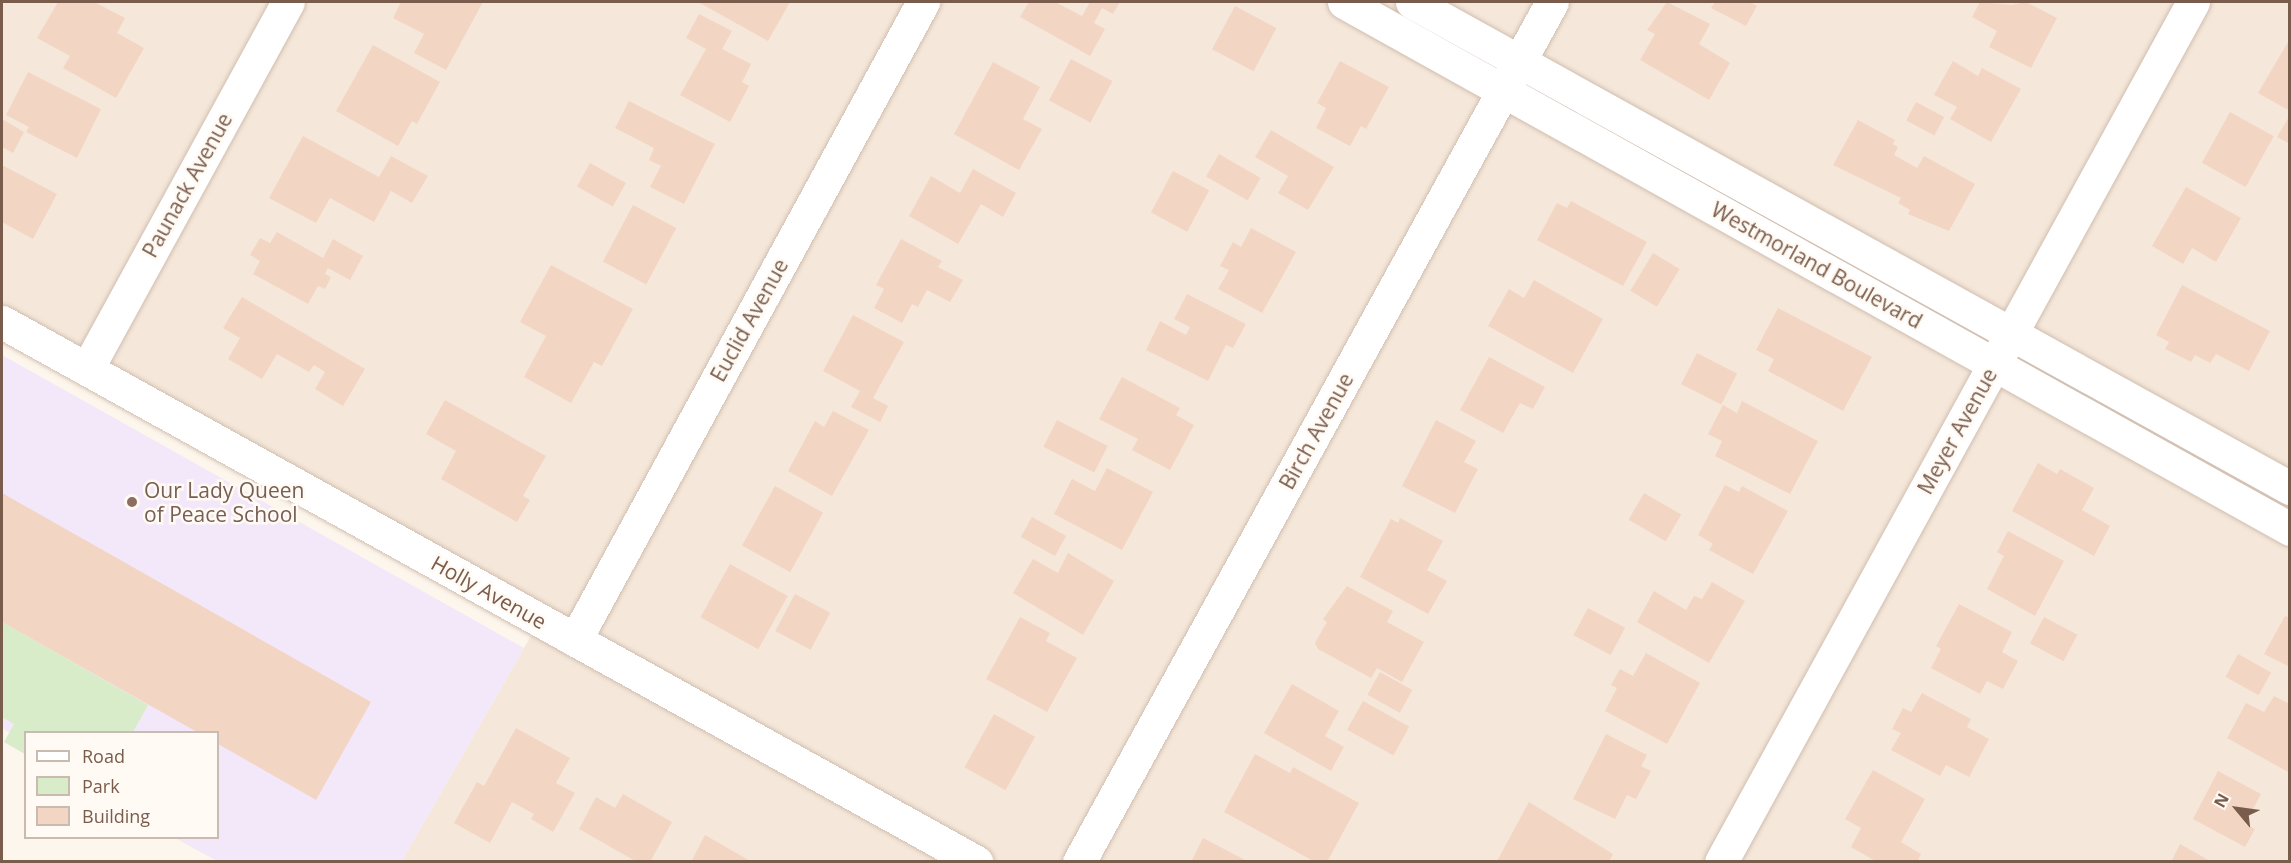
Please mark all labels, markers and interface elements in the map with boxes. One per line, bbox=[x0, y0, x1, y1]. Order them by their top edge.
street label: Paunack Avenue bbox=[137, 108, 237, 262]
street label: Westmorland Boulevard bbox=[1707, 196, 1927, 334]
street label: Euclid Avenue bbox=[705, 254, 793, 386]
street label: Meyer Avenue bbox=[1912, 364, 2002, 498]
street label: Birch Avenue bbox=[1274, 368, 1358, 494]
place label: Our Lady Queen of Peace School bbox=[144, 477, 304, 527]
marker: Our Lady Queen of Peace School bbox=[125, 495, 139, 509]
street label: Holly Avenue bbox=[427, 550, 551, 634]
legend bbox=[24, 731, 219, 839]
text: Road bbox=[82, 744, 125, 768]
text: Park bbox=[82, 774, 120, 798]
north arrow bbox=[2207, 779, 2267, 839]
text: N bbox=[2208, 789, 2234, 811]
text: Building bbox=[82, 804, 150, 828]

